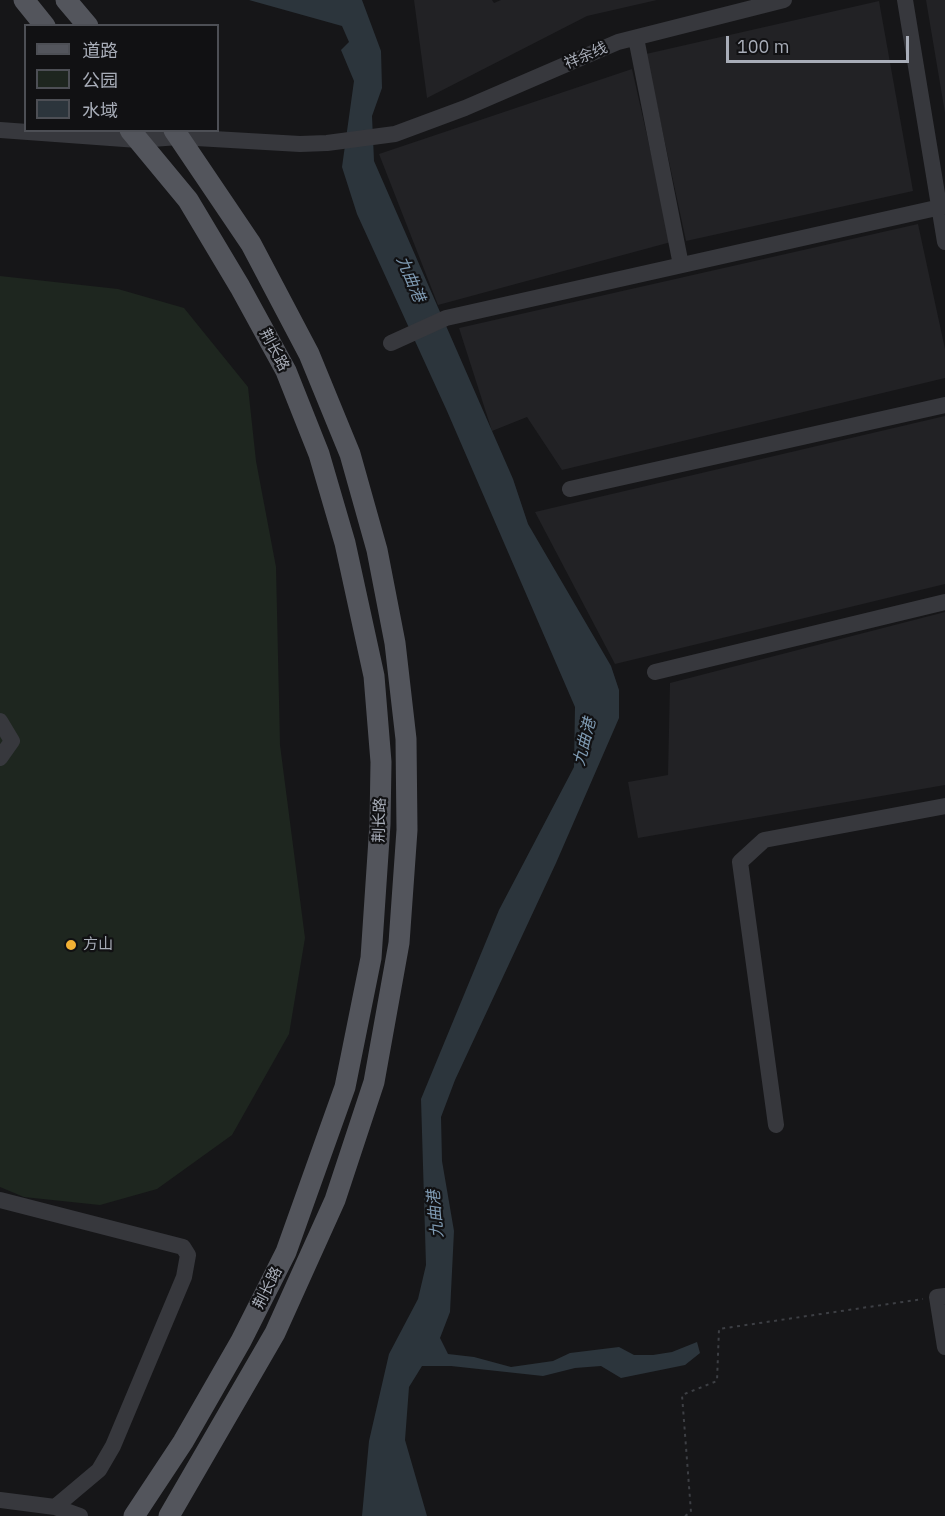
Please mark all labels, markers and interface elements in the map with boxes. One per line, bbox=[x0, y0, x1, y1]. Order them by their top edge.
legend bbox=[24, 24, 219, 132]
scale bar bbox=[729, 24, 912, 62]
text: 100 m bbox=[737, 35, 789, 58]
text: 道路 bbox=[82, 39, 118, 62]
street label: 祥余线 bbox=[562, 39, 610, 73]
text: 公园 bbox=[82, 69, 118, 92]
text: 水域 bbox=[82, 99, 118, 122]
water label: 九曲港 bbox=[392, 253, 428, 305]
street label: 荆长路 bbox=[255, 326, 293, 374]
water label: 九曲港 bbox=[570, 716, 600, 768]
street label: 荆长路 bbox=[370, 797, 390, 843]
place label: 方山 bbox=[83, 936, 113, 954]
marker: 方山 bbox=[64, 938, 78, 952]
water label: 九曲港 bbox=[424, 1189, 448, 1239]
street label: 荆长路 bbox=[250, 1264, 286, 1312]

